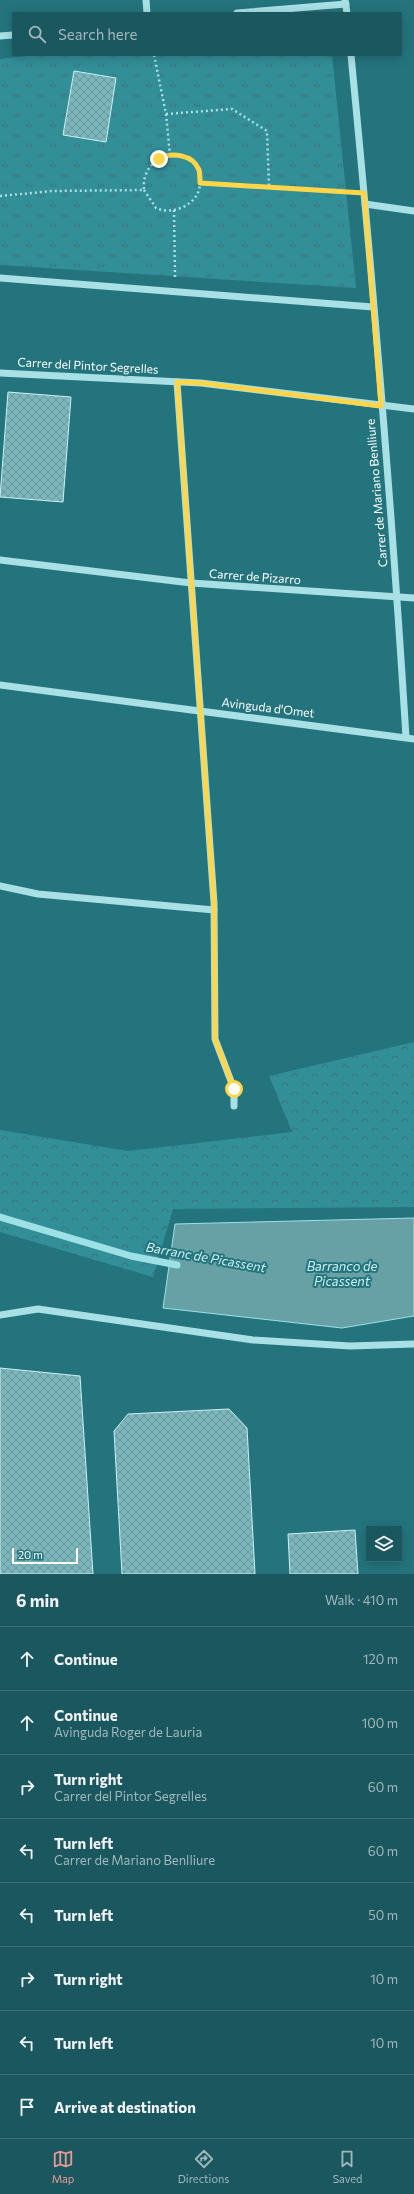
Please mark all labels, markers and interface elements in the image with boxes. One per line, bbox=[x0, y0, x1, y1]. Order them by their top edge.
search box bbox=[12, 12, 402, 56]
icon: search bbox=[26, 23, 48, 45]
text: Search here bbox=[58, 25, 137, 43]
route end bbox=[150, 150, 168, 168]
street label: Carrer del Pintor Segrelles bbox=[17, 354, 159, 376]
street label: Carrer de Mariano Benlliure bbox=[363, 418, 389, 568]
street label: Carrer de Pizarro bbox=[209, 566, 302, 586]
street label: Avinguda d'Omet bbox=[221, 694, 315, 720]
route start bbox=[225, 1080, 243, 1098]
water label: Barranc de Picassent bbox=[145, 1239, 268, 1276]
water label: Barranco de Picassent bbox=[307, 1258, 378, 1289]
map controls bbox=[366, 1526, 402, 1562]
button: layers bbox=[366, 1526, 402, 1562]
scale bar bbox=[12, 1546, 78, 1565]
text: 20 m bbox=[18, 1548, 43, 1561]
text: 6 min bbox=[16, 1590, 59, 1611]
text: Walk · 410 m bbox=[325, 1592, 398, 1608]
icon: ahead bbox=[16, 1648, 38, 1670]
text: Continue bbox=[54, 1650, 118, 1668]
text: 120 m bbox=[363, 1651, 398, 1667]
text: Continue bbox=[54, 1706, 118, 1724]
icon: ahead bbox=[16, 1712, 38, 1734]
text: 100 m bbox=[362, 1715, 398, 1731]
text: Avinguda Roger de Lauria bbox=[54, 1724, 202, 1740]
text: Turn right bbox=[54, 1770, 123, 1788]
icon: right bbox=[16, 1776, 38, 1798]
text: 60 m bbox=[368, 1779, 398, 1795]
text: Carrer del Pintor Segrelles bbox=[54, 1788, 207, 1804]
text: Turn left bbox=[54, 1834, 113, 1852]
icon: left bbox=[16, 1840, 38, 1862]
text: 60 m bbox=[368, 1843, 398, 1859]
text: Carrer de Mariano Benlliure bbox=[54, 1852, 215, 1868]
icon: left bbox=[16, 1904, 38, 1926]
text: Turn left bbox=[54, 1906, 113, 1924]
text: 50 m bbox=[368, 1907, 398, 1923]
icon: right bbox=[16, 1968, 38, 1990]
text: Turn right bbox=[54, 1970, 123, 1988]
text: 10 m bbox=[370, 1971, 398, 1987]
icon: left bbox=[16, 2032, 38, 2054]
text: Turn left bbox=[54, 2034, 113, 2052]
text: 10 m bbox=[370, 2035, 398, 2051]
icon: arrive bbox=[16, 2096, 38, 2118]
text: Arrive at destination bbox=[54, 2098, 196, 2116]
tab: Map bbox=[52, 2148, 74, 2185]
tab: Directions bbox=[178, 2148, 229, 2185]
tab: Saved bbox=[333, 2148, 362, 2185]

